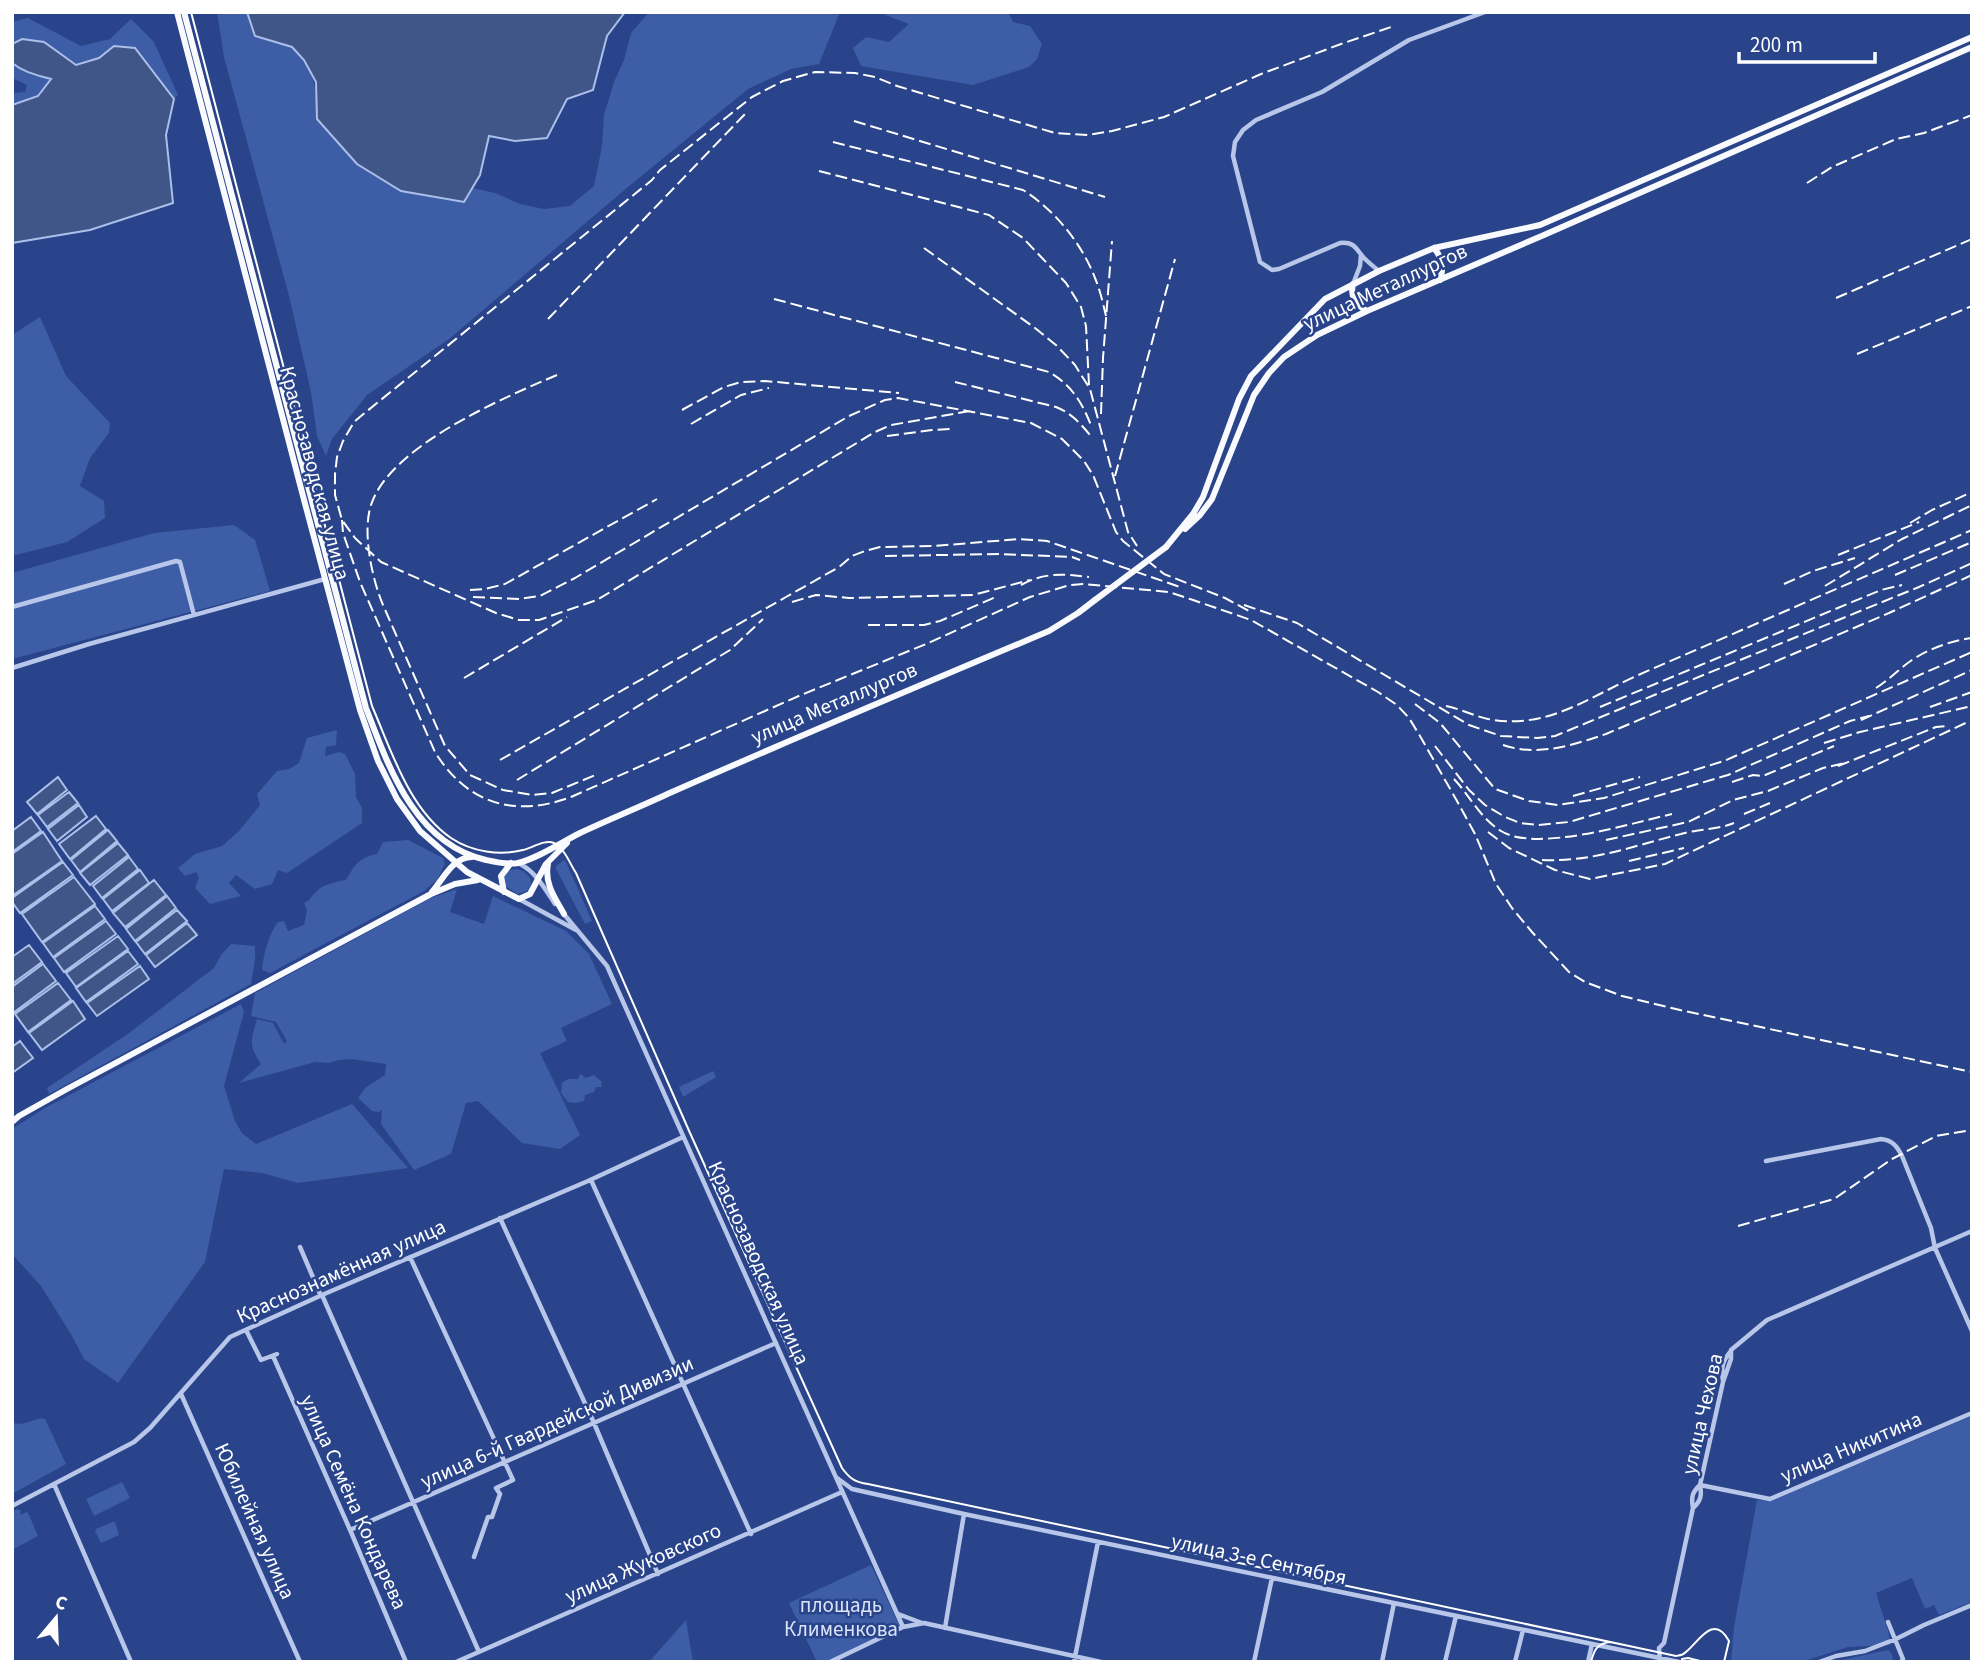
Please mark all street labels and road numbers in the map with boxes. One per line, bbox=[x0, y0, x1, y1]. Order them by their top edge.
street label: улица Металлургов bbox=[1298, 236, 1472, 338]
street label: Краснозаводская улица bbox=[272, 363, 358, 583]
street label: улица Металлургов bbox=[746, 654, 922, 752]
street label: Краснозаводская улица bbox=[700, 1156, 818, 1370]
street label: Краснознамённая улица bbox=[231, 1211, 451, 1331]
street label: улица 6-й Гвардейской Дивизии bbox=[416, 1348, 698, 1496]
street label: улица Чехова bbox=[1673, 1350, 1731, 1478]
street label: улица Семёна Кондарева bbox=[293, 1390, 415, 1614]
street label: улица Никитина bbox=[1776, 1404, 1926, 1490]
street label: Юбилейная улица bbox=[207, 1438, 303, 1604]
street label: улица Жуковского bbox=[560, 1515, 726, 1611]
street label: улица 3-е Сентября bbox=[1169, 1526, 1349, 1592]

